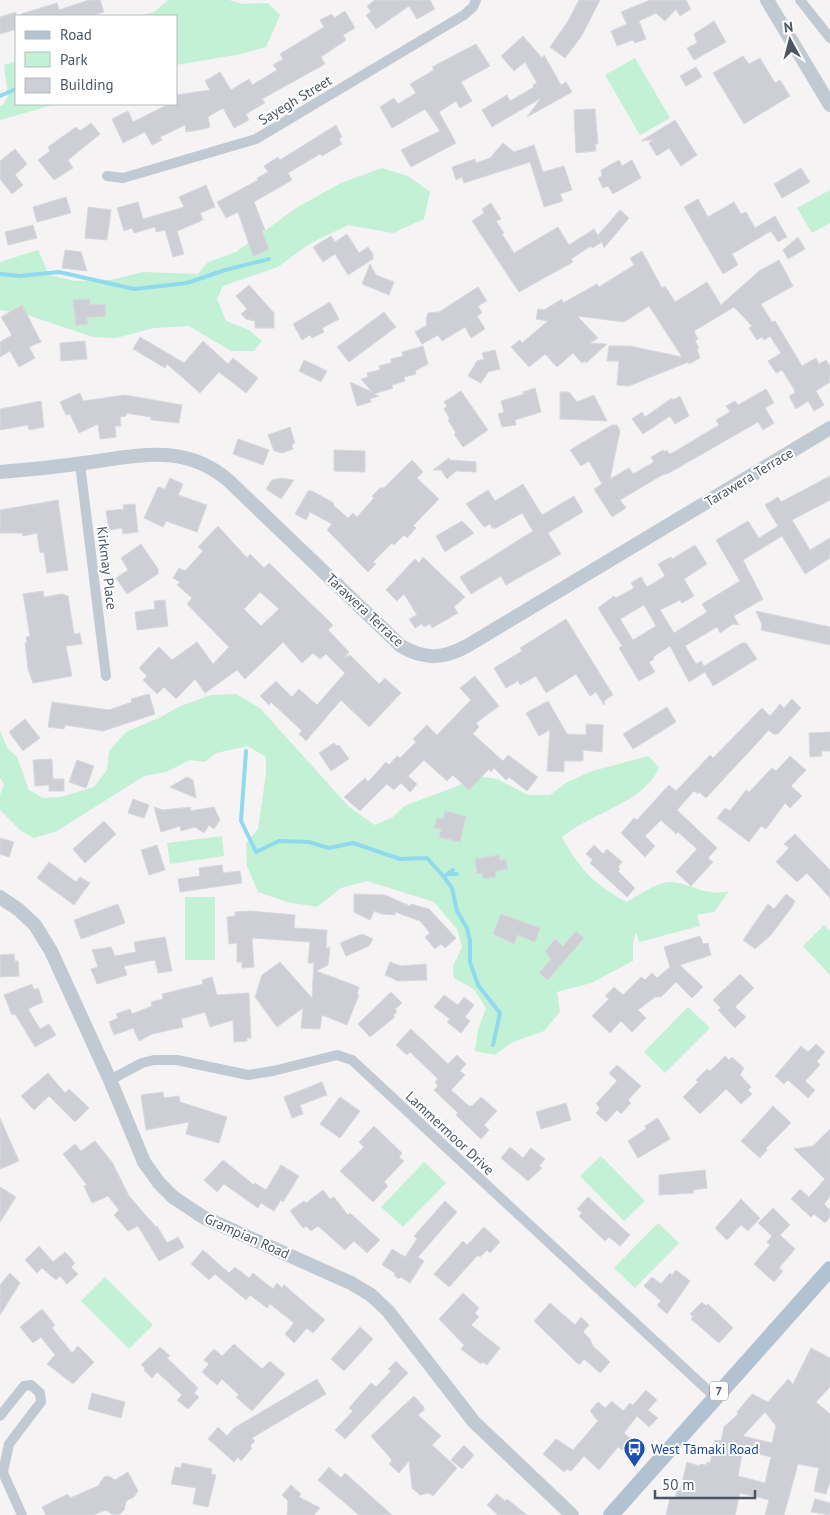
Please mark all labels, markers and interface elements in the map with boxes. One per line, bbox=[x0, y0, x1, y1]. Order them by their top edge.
legend bbox=[15, 15, 178, 105]
north arrow bbox=[765, 15, 815, 65]
text: N bbox=[783, 18, 794, 37]
text: Road bbox=[60, 25, 92, 44]
text: Park bbox=[60, 50, 88, 69]
street label: Sayegh Street bbox=[255, 71, 335, 129]
text: Building bbox=[60, 75, 114, 94]
street label: Tarawera Terrace bbox=[702, 444, 796, 510]
street label: Kirkmay Place bbox=[93, 525, 121, 611]
street label: Tarawera Terrace bbox=[322, 569, 408, 651]
street label: Lammermoor Drive bbox=[402, 1087, 498, 1179]
street label: Grampian Road bbox=[202, 1209, 292, 1263]
road number: 7 bbox=[710, 1382, 728, 1400]
bus stop icon: West Tāmaki Road bbox=[623, 1437, 647, 1468]
place label: West Tāmaki Road bbox=[651, 1440, 759, 1458]
scale bar bbox=[655, 1468, 755, 1500]
text: 50 m bbox=[662, 1475, 695, 1494]

